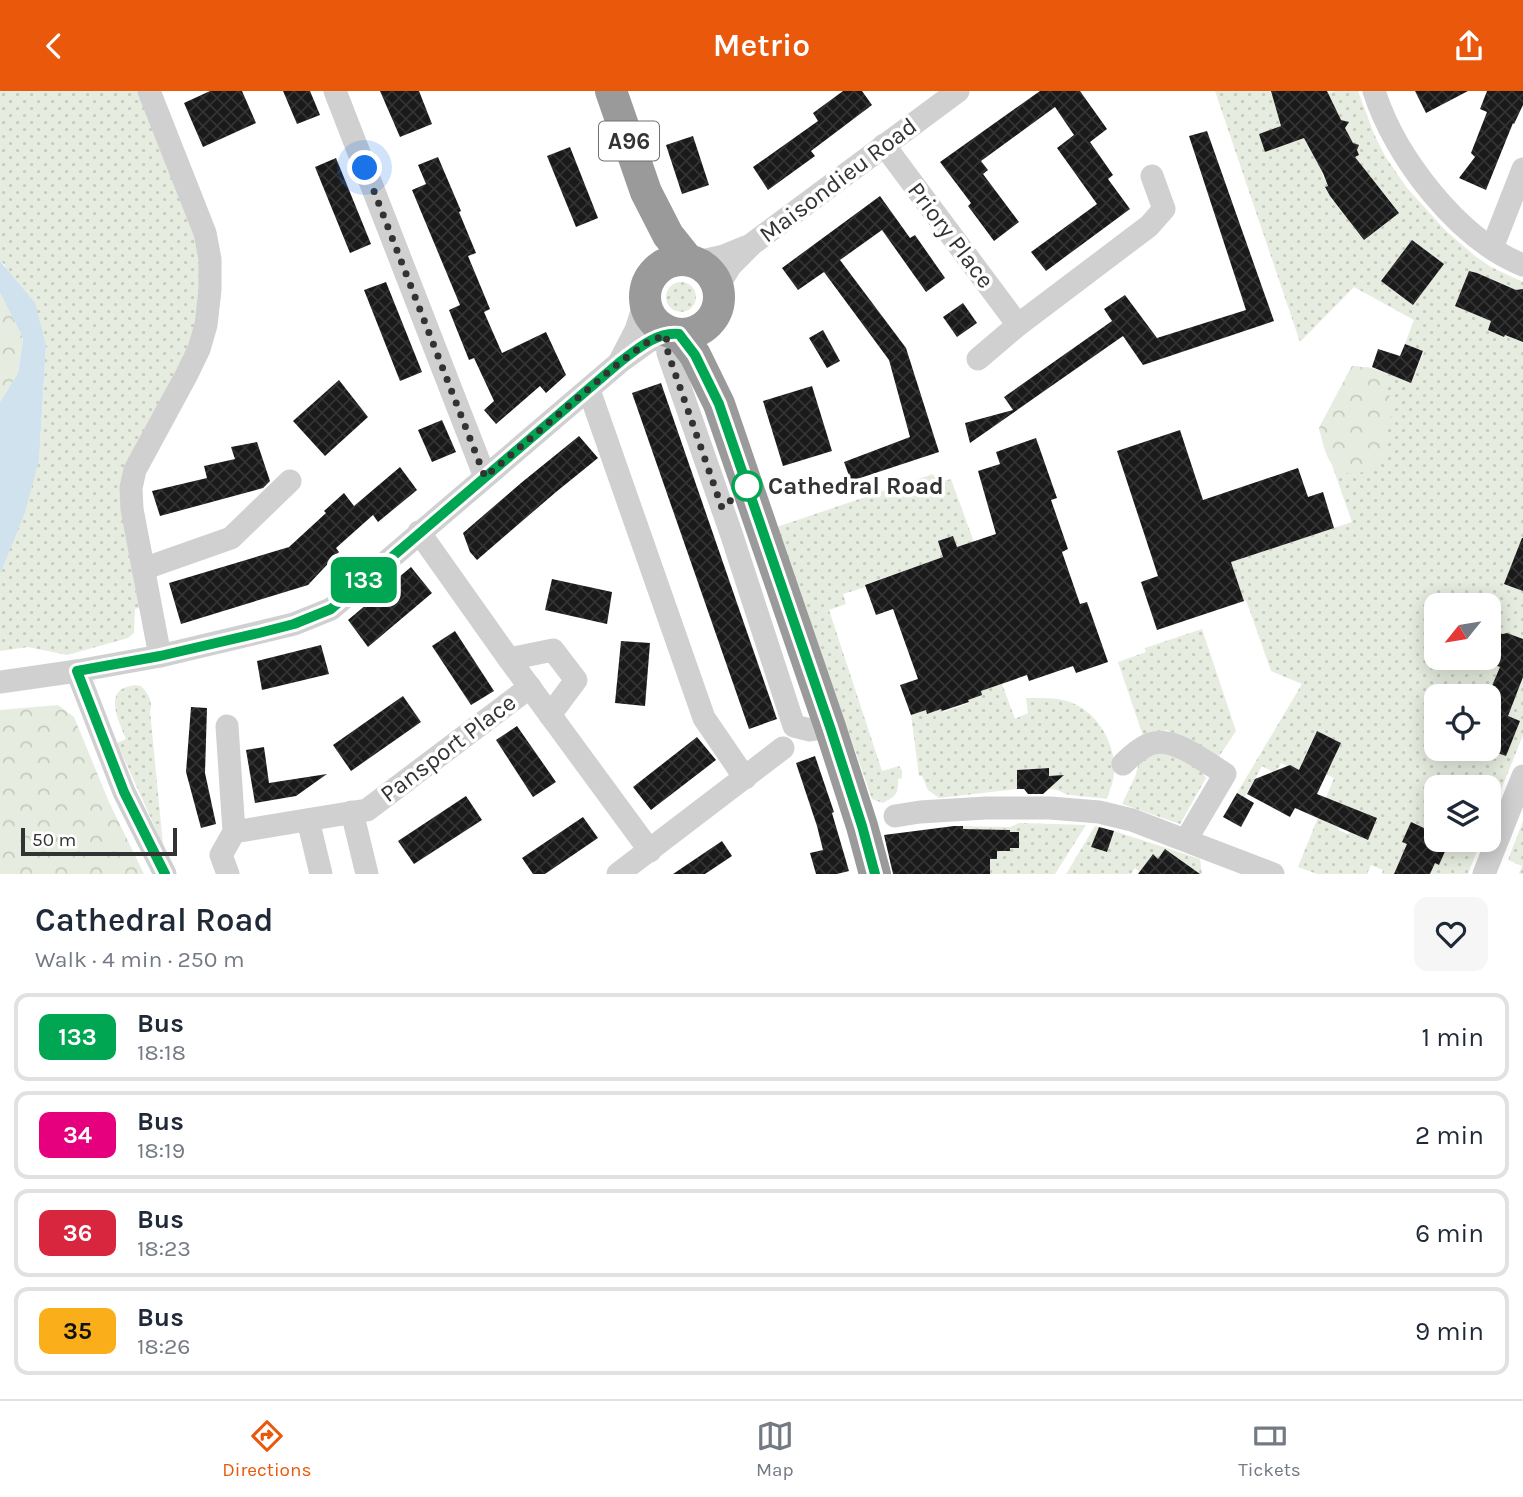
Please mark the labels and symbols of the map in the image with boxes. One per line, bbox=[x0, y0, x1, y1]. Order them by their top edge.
street label: Maisondieu Road bbox=[754, 112, 922, 248]
road number: A96 bbox=[599, 122, 659, 161]
your location bbox=[347, 150, 382, 185]
street label: Priory Place bbox=[902, 176, 1000, 294]
marker: Cathedral Road bbox=[732, 471, 762, 501]
place label: Cathedral Road bbox=[768, 472, 944, 500]
line badge: 133 bbox=[324, 557, 404, 603]
north arrow bbox=[1424, 593, 1502, 670]
street label: Pansport Place bbox=[375, 688, 521, 808]
scale bar bbox=[21, 825, 177, 857]

